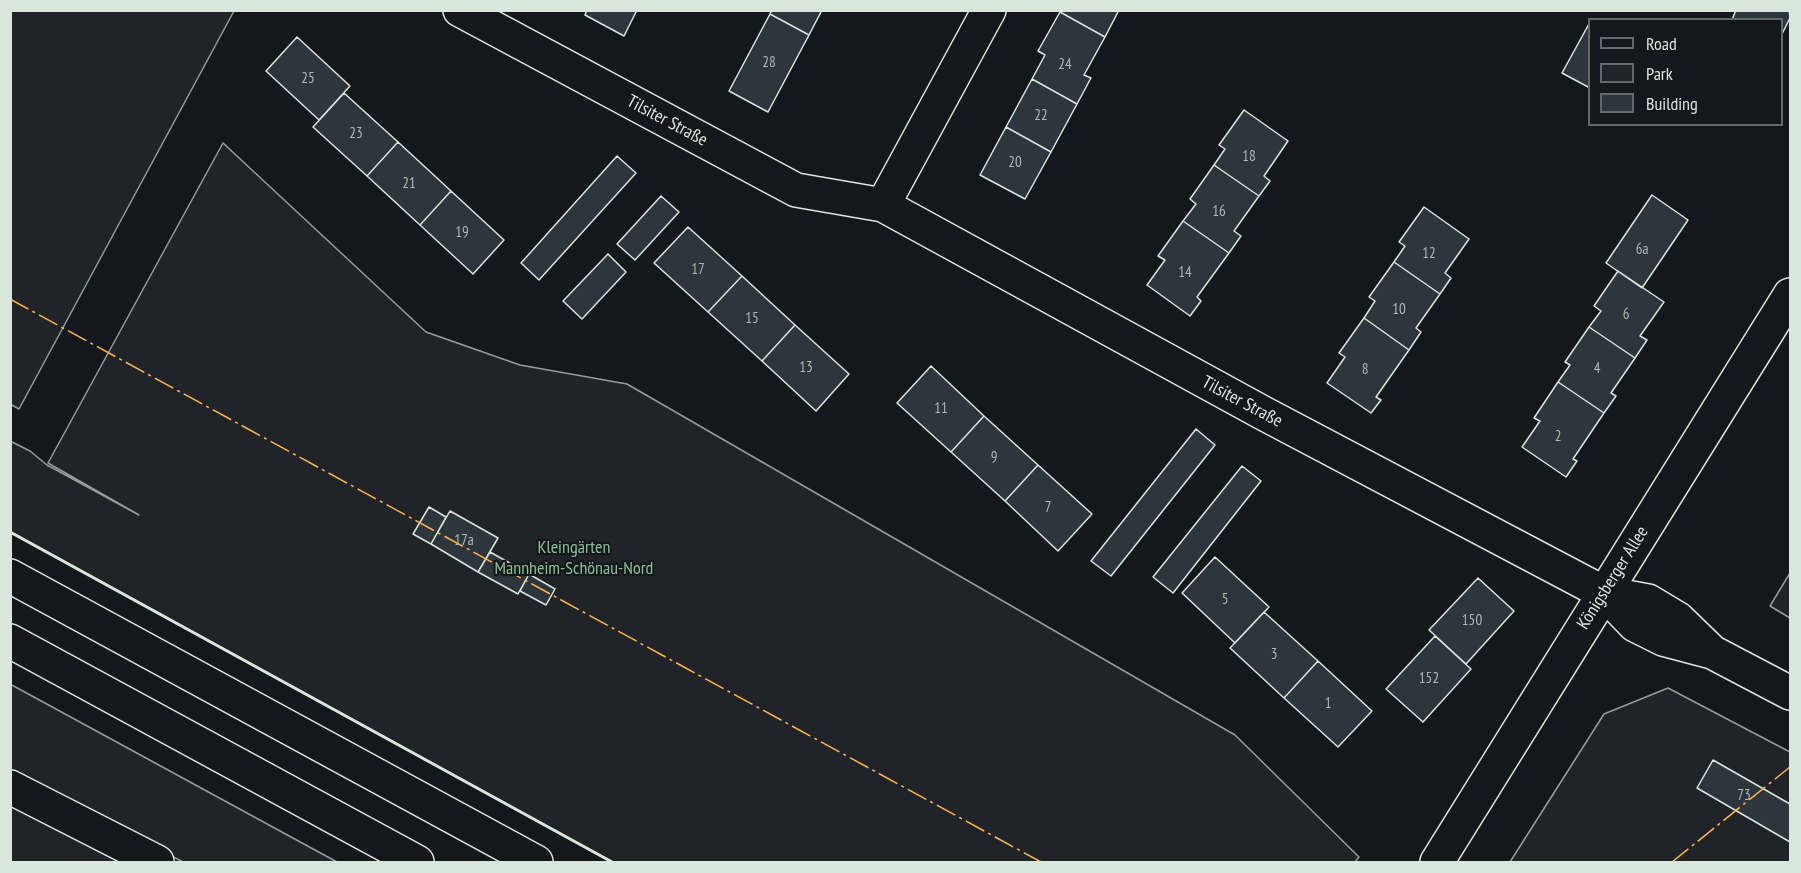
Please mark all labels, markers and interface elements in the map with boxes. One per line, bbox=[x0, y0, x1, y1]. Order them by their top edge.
legend bbox=[1588, 18, 1783, 126]
text: Road bbox=[1646, 32, 1677, 55]
house number: 28 bbox=[762, 54, 776, 72]
house number: 24 bbox=[1058, 56, 1072, 74]
text: Park bbox=[1646, 62, 1673, 85]
house number: 25 bbox=[301, 70, 315, 88]
street label: Tilsiter Straße bbox=[623, 91, 711, 151]
text: Building bbox=[1646, 92, 1698, 115]
house number: 22 bbox=[1034, 107, 1048, 125]
house number: 23 bbox=[349, 125, 363, 143]
house number: 18 bbox=[1242, 148, 1256, 166]
house number: 20 bbox=[1008, 154, 1022, 172]
house number: 21 bbox=[402, 175, 416, 193]
house number: 16 bbox=[1212, 203, 1226, 221]
house number: 19 bbox=[455, 224, 469, 242]
house number: 6a bbox=[1636, 241, 1648, 259]
house number: 12 bbox=[1422, 245, 1436, 263]
house number: 17 bbox=[691, 261, 705, 279]
house number: 14 bbox=[1178, 264, 1192, 282]
house number: 10 bbox=[1392, 301, 1406, 319]
house number: 6 bbox=[1623, 306, 1629, 324]
house number: 15 bbox=[745, 310, 759, 328]
house number: 13 bbox=[799, 359, 813, 377]
house number: 4 bbox=[1594, 360, 1600, 378]
house number: 8 bbox=[1362, 361, 1368, 379]
street label: Tilsiter Straße bbox=[1198, 372, 1286, 432]
house number: 11 bbox=[934, 400, 948, 418]
house number: 2 bbox=[1555, 428, 1561, 446]
house number: 9 bbox=[991, 449, 997, 467]
house number: 7 bbox=[1045, 499, 1051, 517]
street label: Königsberger Allee bbox=[1573, 523, 1653, 633]
house number: 17a bbox=[454, 532, 474, 550]
park label: Kleingärten Mannheim-Schönau-Nord bbox=[495, 537, 653, 580]
house number: 5 bbox=[1222, 591, 1228, 609]
house number: 150 bbox=[1462, 612, 1482, 630]
house number: 3 bbox=[1271, 646, 1277, 664]
house number: 152 bbox=[1419, 670, 1439, 688]
house number: 1 bbox=[1325, 695, 1331, 713]
house number: 73 bbox=[1737, 787, 1751, 805]

